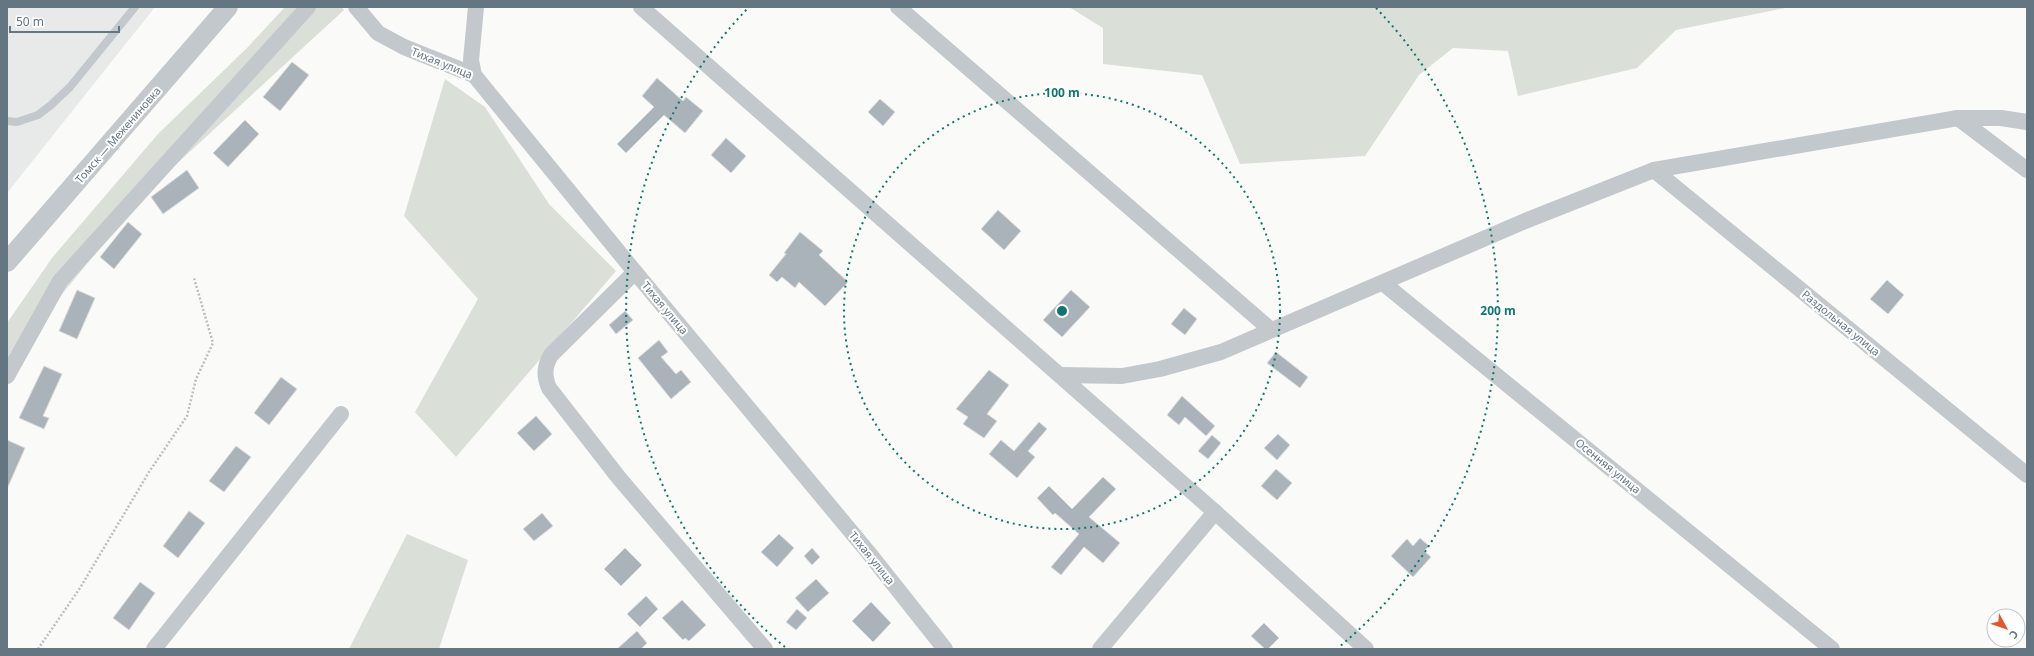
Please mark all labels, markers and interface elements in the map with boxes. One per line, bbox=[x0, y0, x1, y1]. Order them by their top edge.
scale bar bbox=[10, 8, 119, 34]
text: 50 m bbox=[16, 13, 44, 30]
street label: Тихая улица bbox=[409, 43, 475, 82]
street label: Томск — Межениновка bbox=[71, 83, 164, 186]
text: 100 m bbox=[1044, 84, 1080, 101]
street label: Тихая улица bbox=[639, 278, 692, 337]
street label: Раздольная улица bbox=[1799, 286, 1884, 359]
text: 200 m bbox=[1480, 302, 1516, 319]
centre of rings bbox=[1055, 304, 1069, 318]
street label: Осенняя улица bbox=[1573, 435, 1644, 497]
street label: Тихая улица bbox=[846, 528, 899, 587]
north arrow bbox=[1986, 608, 2026, 648]
text: С bbox=[2006, 627, 2022, 642]

